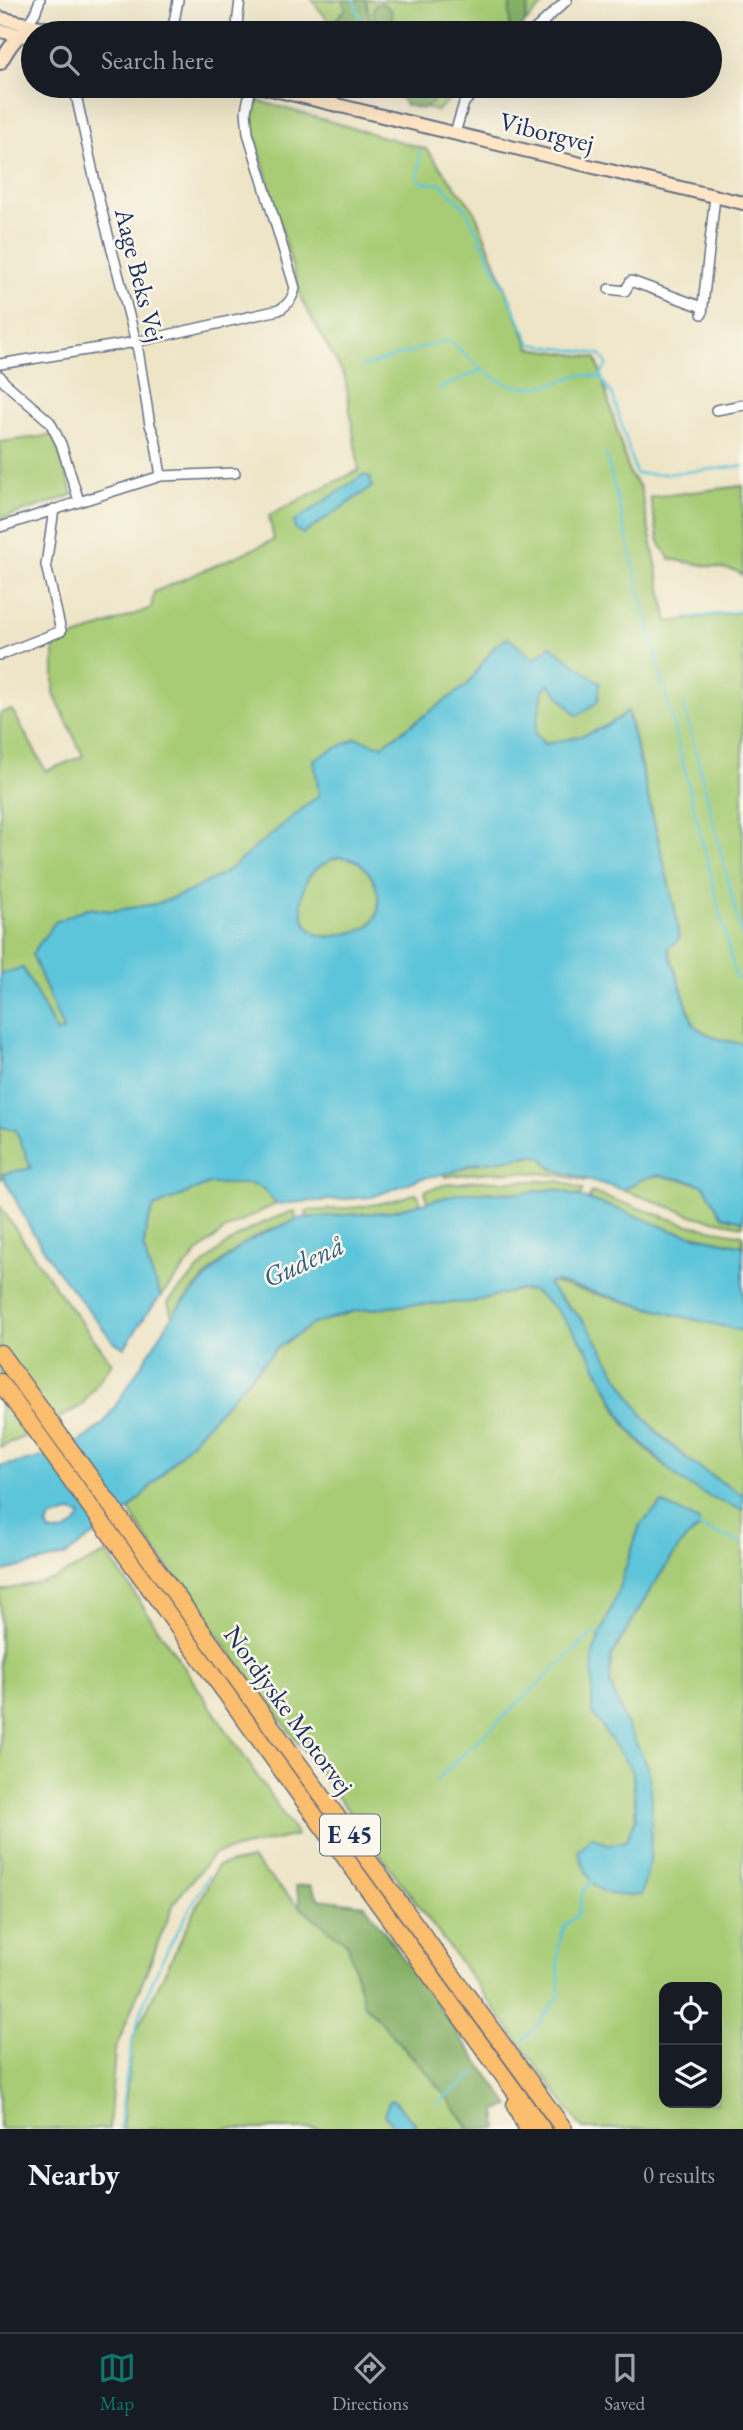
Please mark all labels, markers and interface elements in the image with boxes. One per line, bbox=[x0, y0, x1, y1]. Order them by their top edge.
search box bbox=[21, 21, 722, 98]
icon: search bbox=[45, 41, 83, 79]
text: Search here bbox=[101, 43, 214, 77]
street label: Viborgvej bbox=[496, 104, 598, 160]
street label: Aage Beks Vej bbox=[107, 203, 173, 346]
water label: Gudenå bbox=[257, 1227, 350, 1295]
street label: Nordjyske Motorvej bbox=[216, 1619, 362, 1801]
road number: E 45 bbox=[320, 1814, 380, 1856]
map controls bbox=[659, 1982, 722, 2108]
button: locate bbox=[659, 1982, 722, 2045]
button: layers bbox=[659, 2045, 722, 2108]
text: Nearby bbox=[28, 2155, 120, 2194]
text: 0 results bbox=[643, 2160, 715, 2190]
tab: Map bbox=[98, 2349, 136, 2416]
tab: Directions bbox=[332, 2349, 408, 2416]
tab: Saved bbox=[604, 2349, 645, 2416]

